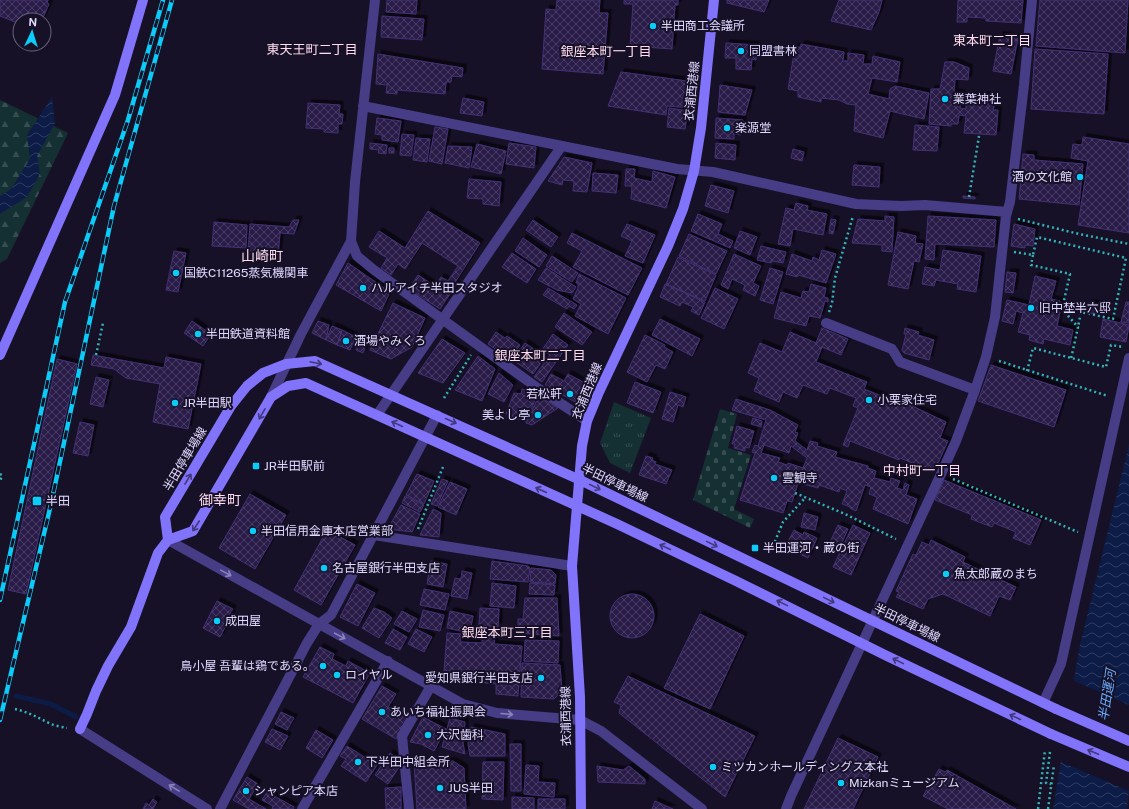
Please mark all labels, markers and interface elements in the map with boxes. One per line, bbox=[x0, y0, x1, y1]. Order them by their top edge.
north arrow bbox=[12, 12, 52, 52]
text: N bbox=[28, 16, 37, 28]
place label: 半田商工会議所 bbox=[661, 19, 745, 33]
marker: 半田商工会議所 bbox=[648, 21, 658, 31]
district label: 東本町二丁目 bbox=[953, 33, 1031, 48]
district label: 東天王町二丁目 bbox=[266, 42, 358, 57]
district label: 銀座本町一丁目 bbox=[560, 44, 652, 59]
place label: 同盟書林 bbox=[749, 44, 797, 58]
marker: 同盟書林 bbox=[736, 46, 746, 56]
street label: 衣浦西港線 bbox=[682, 60, 702, 122]
place label: 業葉神社 bbox=[953, 92, 1001, 106]
marker: 業葉神社 bbox=[940, 94, 950, 104]
place label: 楽源堂 bbox=[735, 121, 771, 135]
marker: 楽源堂 bbox=[722, 123, 732, 133]
place label: 酒の文化館 bbox=[1012, 170, 1072, 184]
marker: 酒の文化館 bbox=[1075, 172, 1085, 182]
district label: 山崎町 bbox=[241, 248, 283, 264]
place label: 国鉄C11265蒸気機関車 bbox=[184, 266, 308, 280]
marker: 国鉄C11265蒸気機関車 bbox=[171, 268, 181, 278]
place label: ハルアイチ半田スタジオ bbox=[371, 281, 502, 295]
marker: ハルアイチ半田スタジオ bbox=[358, 283, 368, 293]
place label: 旧中埜半六邸 bbox=[1039, 301, 1111, 315]
marker: 旧中埜半六邸 bbox=[1026, 303, 1036, 313]
place label: 半田鉄道資料館 bbox=[206, 327, 290, 341]
marker: 半田鉄道資料館 bbox=[193, 329, 203, 339]
place label: 酒場やみくろ bbox=[354, 334, 426, 348]
marker: 酒場やみくろ bbox=[341, 336, 351, 346]
district label: 銀座本町二丁目 bbox=[494, 348, 586, 363]
one-way arrow bbox=[309, 360, 322, 368]
street label: 衣浦西港線 bbox=[569, 361, 605, 421]
place label: 若松軒 bbox=[526, 387, 562, 401]
marker: 若松軒 bbox=[565, 389, 575, 399]
place label: 小栗家住宅 bbox=[877, 393, 937, 407]
marker: 小栗家住宅 bbox=[864, 395, 874, 405]
place label: JR半田駅 bbox=[183, 396, 232, 410]
marker: JR半田駅 bbox=[170, 398, 180, 408]
one-way arrow bbox=[257, 408, 265, 420]
place label: 美よし亭 bbox=[482, 408, 530, 422]
marker: 美よし亭 bbox=[533, 410, 543, 420]
one-way arrow bbox=[445, 418, 457, 426]
one-way arrow bbox=[392, 420, 404, 427]
street label: 半田停車場線 bbox=[160, 425, 210, 493]
place label: JR半田駅前 bbox=[264, 459, 325, 473]
marker: JR半田駅前 bbox=[251, 461, 261, 471]
street label: 半田停車場線 bbox=[580, 461, 650, 505]
district label: 中村町一丁目 bbox=[883, 463, 961, 478]
place label: 雲観寺 bbox=[782, 471, 818, 485]
marker: 雲観寺 bbox=[769, 473, 779, 483]
one-way arrow bbox=[184, 474, 192, 485]
one-way arrow bbox=[589, 484, 601, 491]
one-way arrow bbox=[536, 486, 548, 493]
district label: 御幸町 bbox=[199, 492, 241, 508]
place label: 半田 bbox=[46, 494, 70, 508]
marker: 半田 bbox=[31, 495, 43, 507]
one-way arrow bbox=[191, 520, 200, 531]
place label: 半田信用金庫本店営業部 bbox=[261, 524, 393, 538]
marker: 半田信用金庫本店営業部 bbox=[248, 526, 258, 536]
one-way arrow bbox=[706, 541, 718, 548]
place label: 半田運河・蔵の街 bbox=[763, 541, 859, 555]
one-way arrow bbox=[659, 543, 671, 550]
marker: 半田運河・蔵の街 bbox=[750, 543, 760, 553]
place label: 名古屋銀行半田支店 bbox=[332, 561, 440, 575]
marker: 名古屋銀行半田支店 bbox=[319, 563, 329, 573]
place label: 魚太郎蔵のまち bbox=[954, 567, 1038, 581]
one-way arrow bbox=[220, 569, 232, 577]
marker: 魚太郎蔵のまち bbox=[941, 569, 951, 579]
one-way arrow bbox=[823, 597, 835, 604]
one-way arrow bbox=[776, 599, 788, 606]
street label: 半田停車場線 bbox=[872, 601, 942, 645]
place label: 成田屋 bbox=[225, 614, 261, 628]
marker: 成田屋 bbox=[212, 616, 222, 626]
district label: 銀座本町三丁目 bbox=[461, 625, 553, 640]
one-way arrow bbox=[334, 632, 346, 640]
one-way arrow bbox=[892, 657, 904, 664]
place label: 鳥小屋 吾輩は鶏である。 bbox=[180, 659, 315, 673]
marker: 鳥小屋 吾輩は鶏である。 bbox=[318, 661, 328, 671]
water label: 半田運河 bbox=[1096, 665, 1119, 722]
place label: ロイヤル bbox=[345, 668, 393, 682]
marker: ロイヤル bbox=[332, 670, 342, 680]
place label: 愛知県銀行半田支店 bbox=[425, 671, 533, 685]
marker: 愛知県銀行半田支店 bbox=[536, 673, 546, 683]
street label: 衣浦西港線 bbox=[558, 686, 574, 746]
place label: あいち福祉振興会 bbox=[390, 705, 486, 719]
marker: あいち福祉振興会 bbox=[377, 707, 387, 717]
one-way arrow bbox=[500, 711, 513, 718]
one-way arrow bbox=[1010, 713, 1022, 720]
place label: 大沢歯科 bbox=[436, 728, 484, 742]
marker: 大沢歯科 bbox=[423, 730, 433, 740]
one-way arrow bbox=[1088, 748, 1100, 755]
place label: 下半田中組会所 bbox=[366, 755, 450, 769]
marker: 下半田中組会所 bbox=[353, 757, 363, 767]
place label: ミツカンホールディングス本社 bbox=[721, 760, 888, 774]
marker: ミツカンホールディングス本社 bbox=[708, 762, 718, 772]
place label: Mizkanミュージアム bbox=[849, 776, 959, 790]
marker: Mizkanミュージアム bbox=[836, 778, 846, 788]
place label: JUS半田 bbox=[448, 781, 493, 795]
marker: JUS半田 bbox=[435, 783, 445, 793]
one-way arrow bbox=[169, 784, 180, 792]
place label: シャンピア本店 bbox=[254, 784, 338, 798]
marker: シャンピア本店 bbox=[241, 786, 251, 796]

